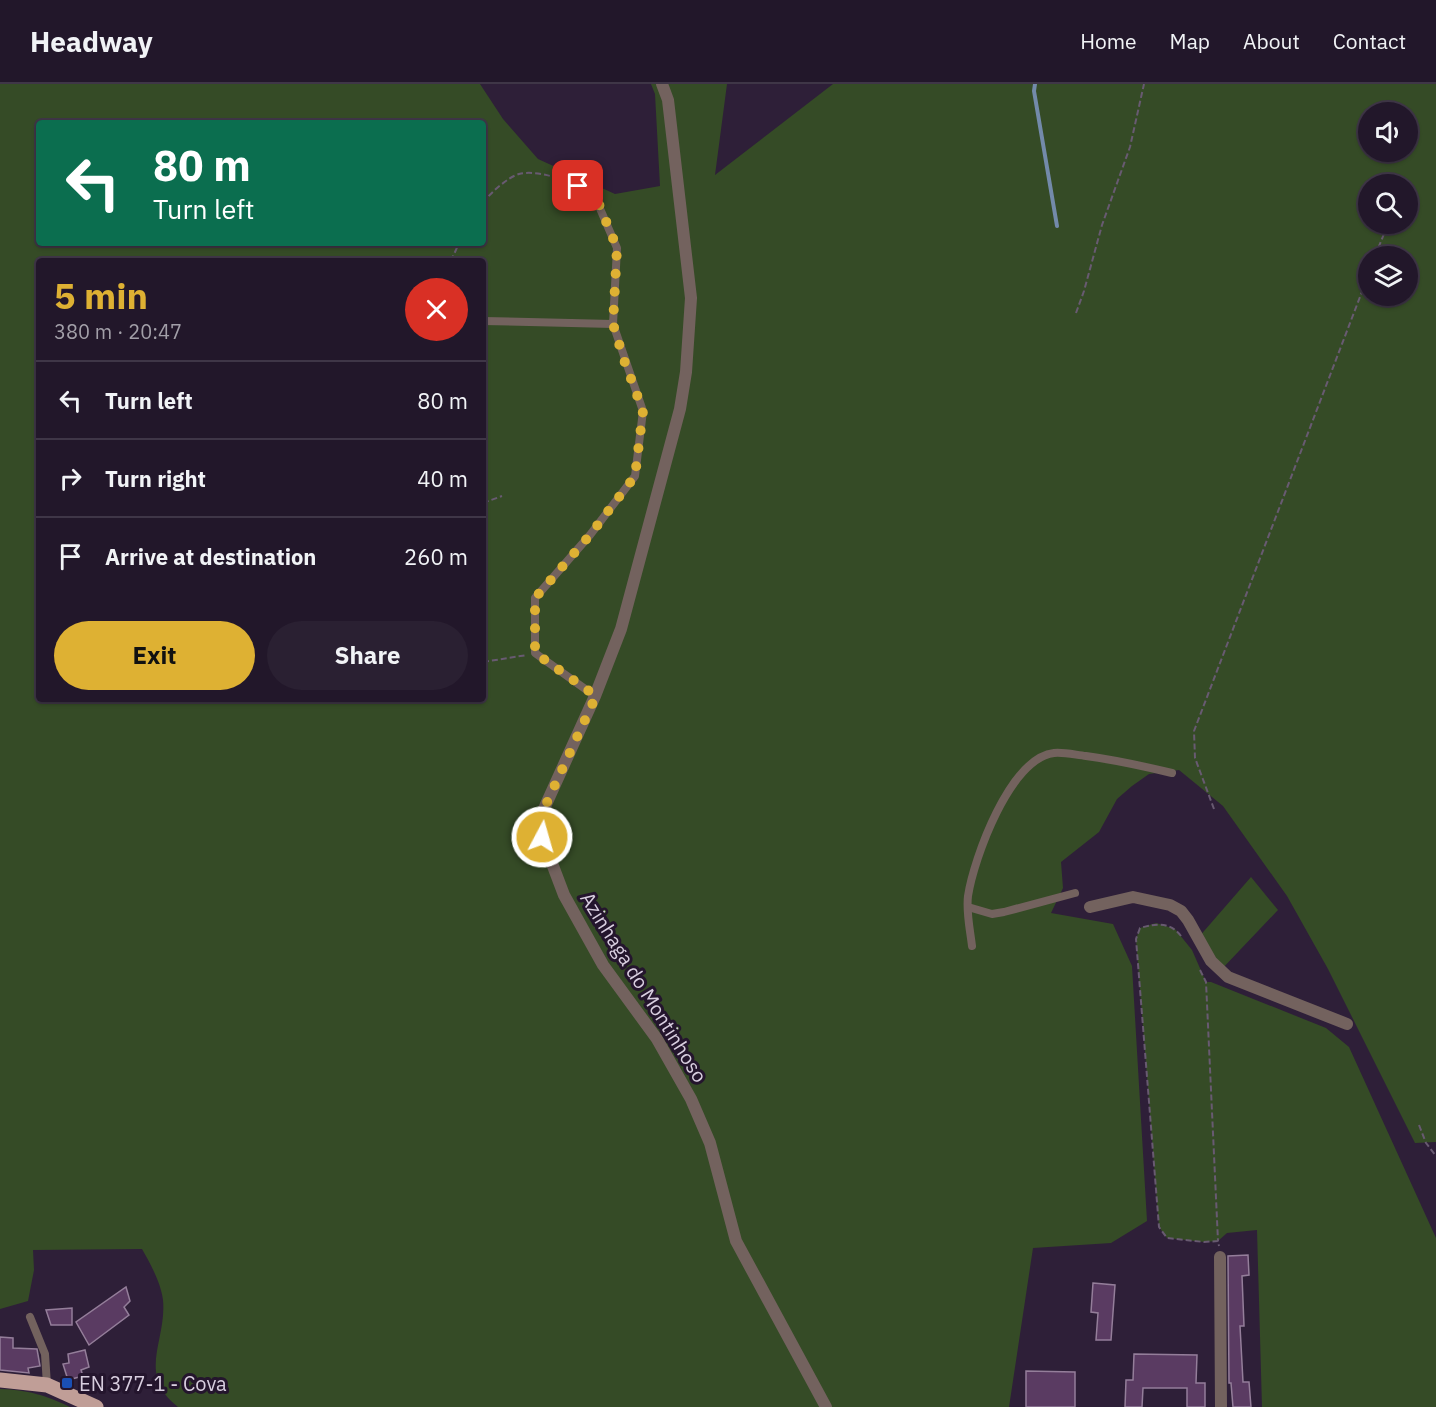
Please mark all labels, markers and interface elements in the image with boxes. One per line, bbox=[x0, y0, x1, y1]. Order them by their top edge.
text: Headway bbox=[30, 23, 153, 60]
text: Home bbox=[1080, 27, 1137, 55]
text: Map bbox=[1170, 27, 1210, 55]
text: About bbox=[1243, 27, 1300, 55]
text: Contact bbox=[1333, 27, 1406, 55]
map controls bbox=[1358, 102, 1418, 306]
button: sound bbox=[1358, 102, 1418, 162]
text: 80 m bbox=[153, 138, 251, 193]
icon: left bbox=[54, 144, 132, 222]
pin bbox=[552, 160, 603, 211]
icon: arrive bbox=[561, 169, 594, 202]
button: search bbox=[1358, 174, 1418, 234]
text: Turn left bbox=[153, 191, 254, 226]
button: layers bbox=[1358, 246, 1418, 306]
text: 5 min bbox=[54, 272, 148, 319]
button: close bbox=[405, 278, 468, 341]
text: 380 m · 20:47 bbox=[54, 318, 182, 345]
icon: left bbox=[54, 384, 87, 417]
text: Turn left bbox=[105, 386, 193, 415]
text: 80 m bbox=[417, 386, 468, 415]
icon: right bbox=[54, 462, 87, 495]
text: Turn right bbox=[105, 464, 206, 493]
text: 40 m bbox=[417, 464, 468, 493]
icon: arrive bbox=[54, 540, 87, 573]
text: Arrive at destination bbox=[105, 542, 316, 571]
text: 260 m bbox=[404, 542, 468, 571]
button: Exit bbox=[54, 621, 255, 690]
button: Share bbox=[267, 621, 468, 690]
position arrow bbox=[510, 805, 574, 869]
street label: Azinhaga do Montinhoso bbox=[574, 887, 714, 1087]
place label: EN 377-1 - Cova bbox=[79, 1370, 227, 1397]
marker: EN 377-1 - Cova bbox=[60, 1376, 74, 1390]

